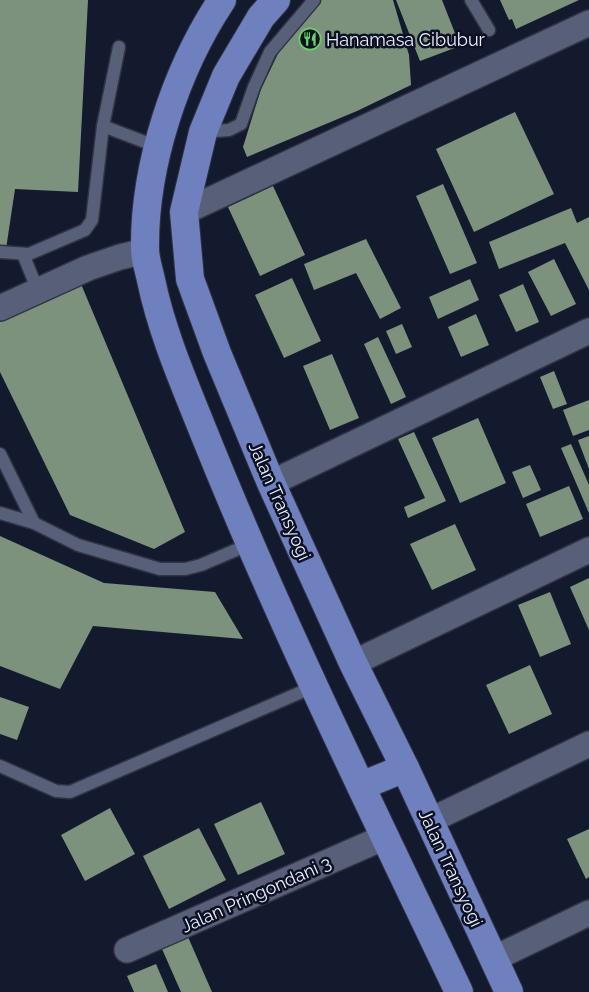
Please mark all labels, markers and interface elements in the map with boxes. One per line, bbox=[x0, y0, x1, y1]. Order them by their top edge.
restaurant icon: Hanamasa Cibubur bbox=[298, 27, 322, 51]
place label: Hanamasa Cibubur bbox=[326, 29, 486, 50]
street label: Jalan Transyogi bbox=[245, 439, 315, 563]
street label: Jalan Transyogi bbox=[415, 806, 487, 930]
street label: Jalan Pringondani 3 bbox=[178, 851, 334, 937]

